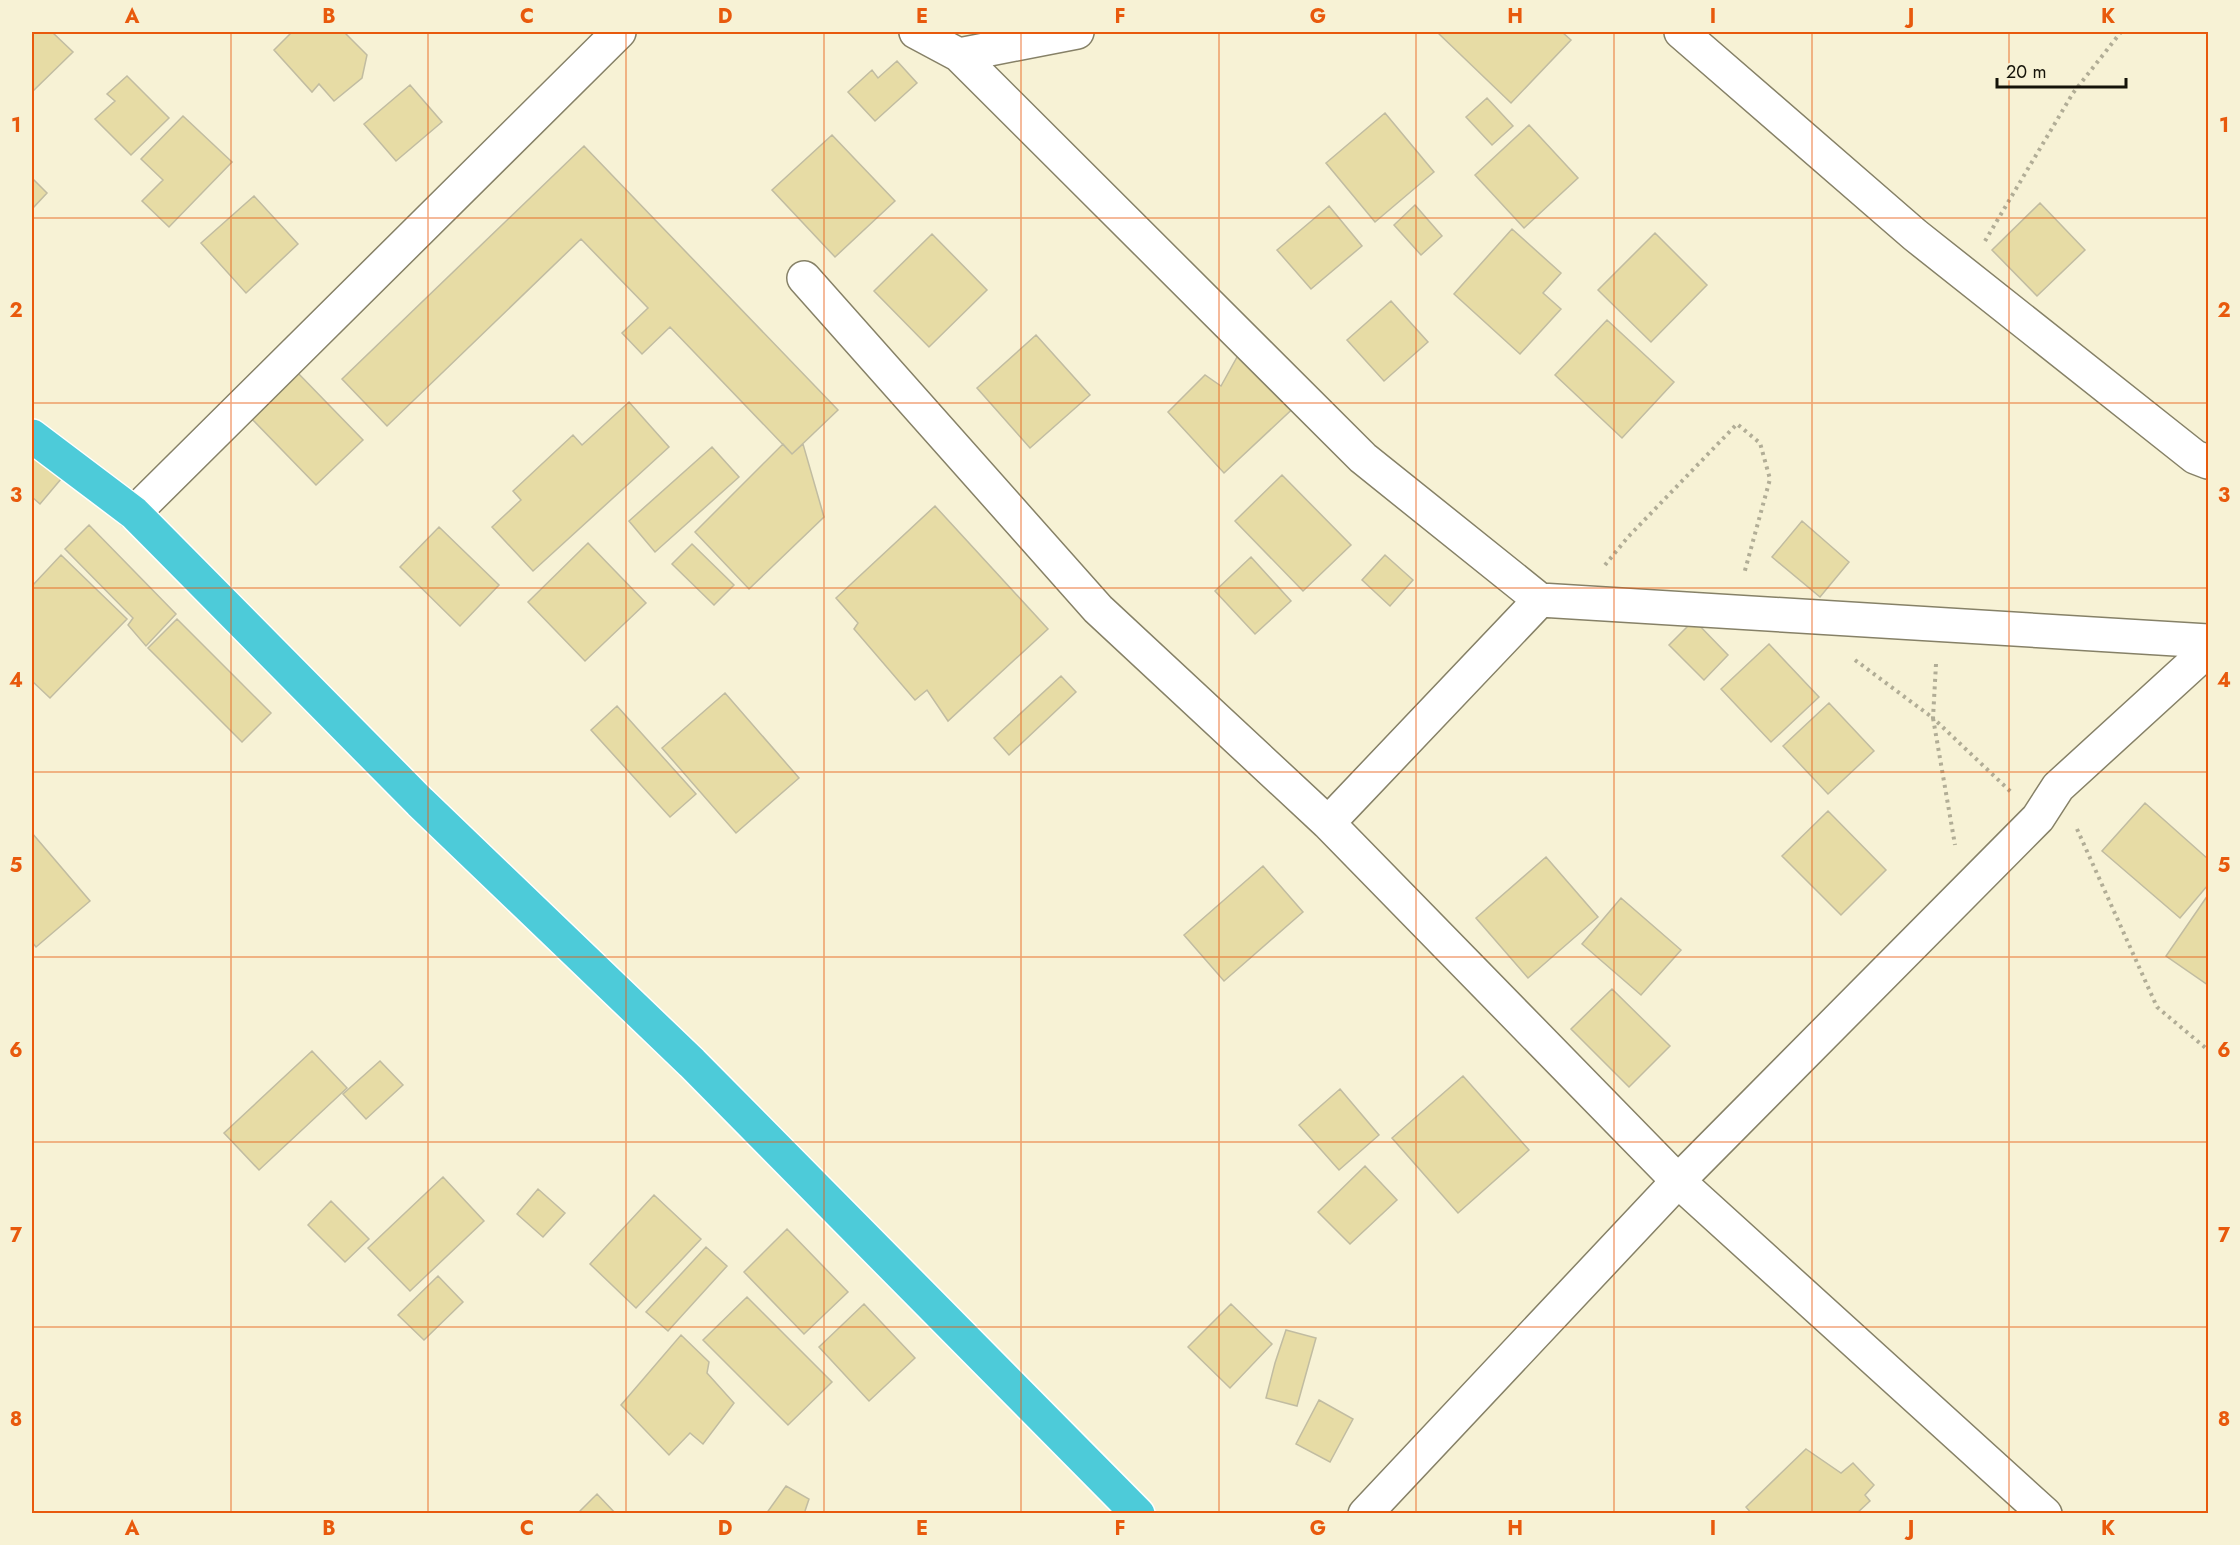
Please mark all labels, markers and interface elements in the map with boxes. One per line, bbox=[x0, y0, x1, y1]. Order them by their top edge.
text: A bbox=[124, 2, 140, 31]
text: B bbox=[322, 2, 336, 31]
text: C bbox=[520, 2, 534, 31]
text: D bbox=[718, 2, 732, 31]
text: E bbox=[916, 2, 928, 31]
text: F bbox=[1114, 2, 1126, 31]
text: G bbox=[1310, 2, 1326, 31]
text: H bbox=[1507, 2, 1523, 31]
text: I bbox=[1710, 2, 1716, 31]
text: J bbox=[1904, 2, 1914, 31]
text: K bbox=[2101, 2, 2115, 31]
scale bar bbox=[1997, 51, 2126, 89]
text: 20 m bbox=[2006, 59, 2046, 85]
text: 1 bbox=[11, 111, 21, 140]
text: 1 bbox=[2219, 111, 2229, 140]
text: 2 bbox=[9, 296, 23, 325]
text: 2 bbox=[2217, 296, 2231, 325]
text: 3 bbox=[10, 481, 22, 510]
text: 3 bbox=[2218, 481, 2230, 510]
text: 4 bbox=[9, 666, 23, 695]
text: 4 bbox=[2217, 666, 2231, 695]
text: 5 bbox=[10, 851, 23, 880]
text: 5 bbox=[2218, 851, 2231, 880]
text: 6 bbox=[9, 1036, 23, 1065]
text: 6 bbox=[2217, 1036, 2231, 1065]
text: 7 bbox=[10, 1221, 23, 1250]
text: 7 bbox=[2218, 1221, 2231, 1250]
text: 8 bbox=[10, 1405, 22, 1434]
text: 8 bbox=[2218, 1405, 2230, 1434]
text: A bbox=[124, 1514, 140, 1543]
text: B bbox=[322, 1514, 336, 1543]
text: C bbox=[520, 1514, 534, 1543]
text: D bbox=[718, 1514, 732, 1543]
text: E bbox=[916, 1514, 928, 1543]
text: F bbox=[1114, 1514, 1126, 1543]
text: G bbox=[1310, 1514, 1326, 1543]
text: H bbox=[1507, 1514, 1523, 1543]
text: I bbox=[1710, 1514, 1716, 1543]
text: J bbox=[1904, 1514, 1914, 1543]
text: K bbox=[2101, 1514, 2115, 1543]

